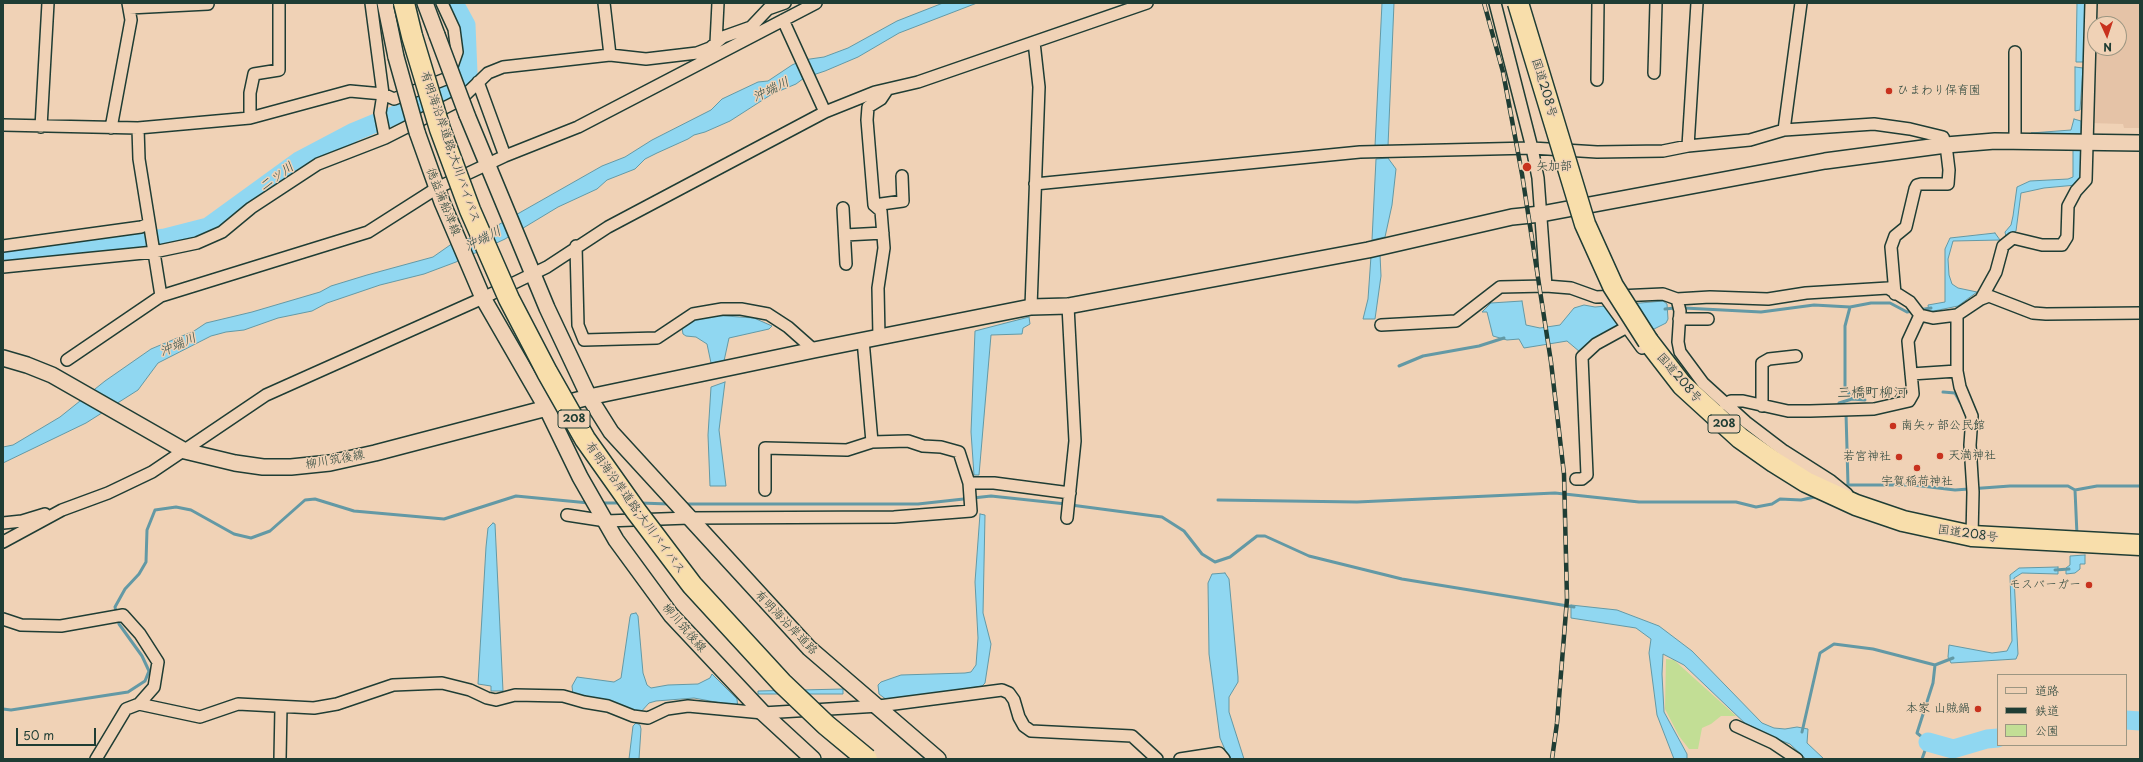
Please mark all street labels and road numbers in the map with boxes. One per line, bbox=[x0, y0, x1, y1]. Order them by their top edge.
street label: 国道208号 bbox=[1528, 57, 1560, 119]
street label: 有明海沿岸道路;大川バイパス bbox=[417, 69, 483, 225]
street label: 徳益蒲船津線 bbox=[423, 166, 463, 238]
street label: 国道208号 bbox=[1654, 350, 1704, 406]
road number: 208 bbox=[558, 410, 590, 428]
road number: 208 bbox=[1708, 415, 1740, 433]
street label: 有明海沿岸道路;大川バイパス bbox=[582, 439, 688, 577]
street label: 柳川筑後線 bbox=[304, 448, 366, 472]
street label: 国道208号 bbox=[1937, 523, 1999, 545]
street label: 有明海沿岸道路 bbox=[752, 588, 820, 658]
street label: 柳川筑後線 bbox=[659, 601, 709, 655]

